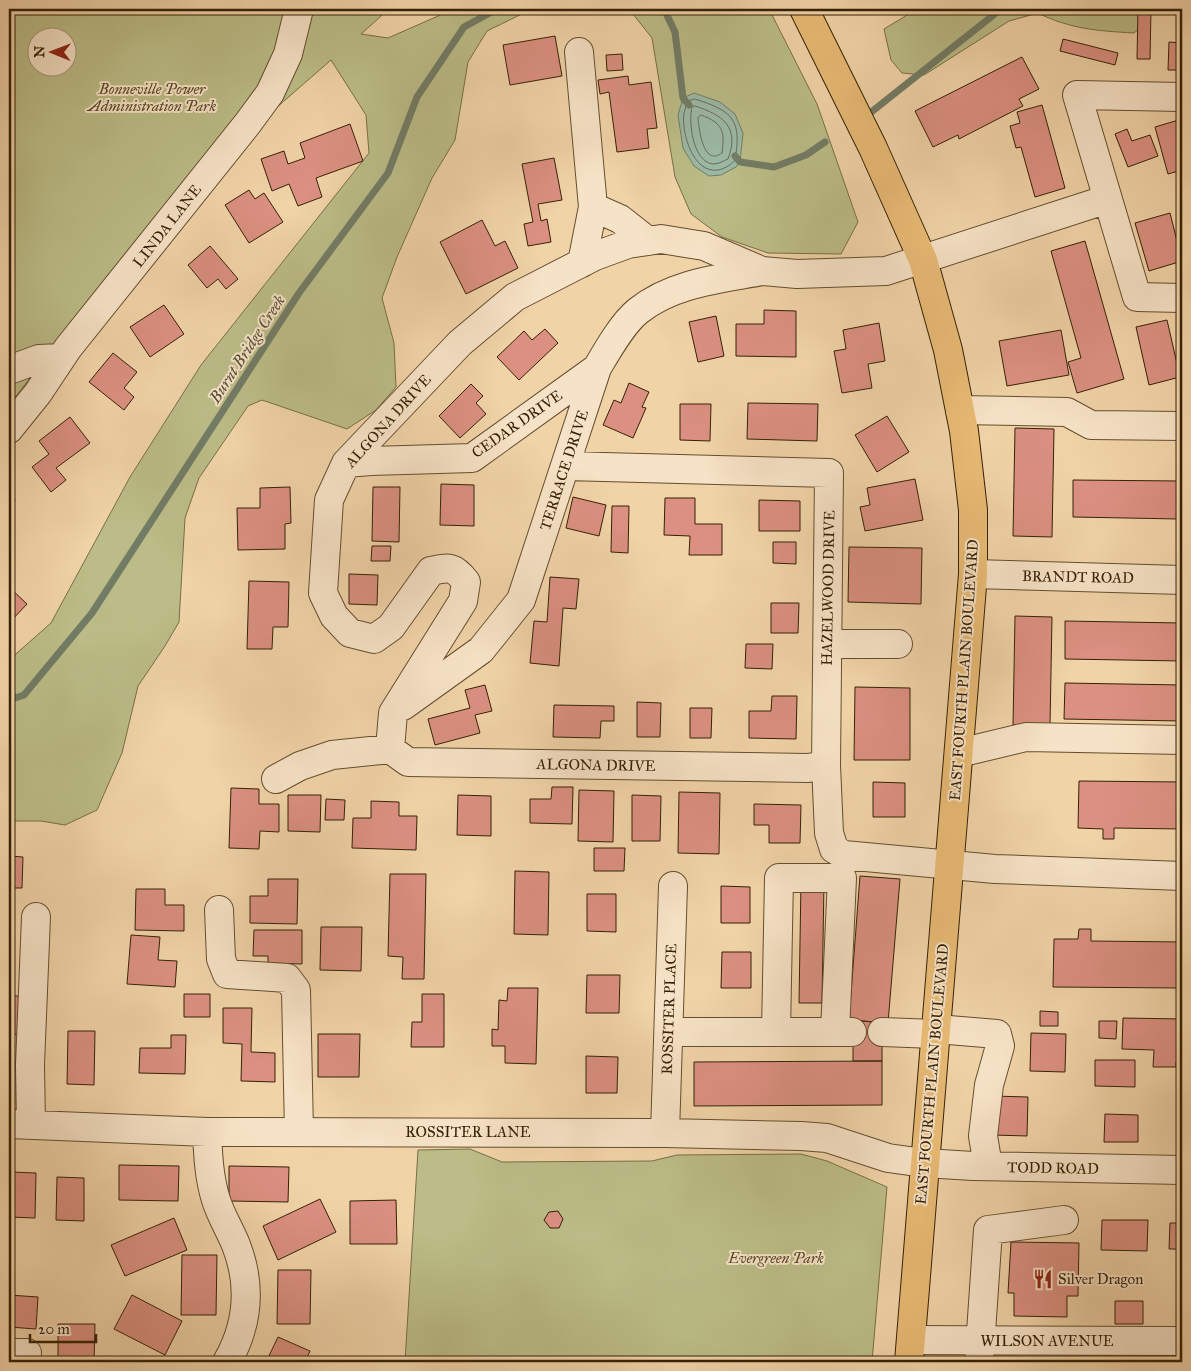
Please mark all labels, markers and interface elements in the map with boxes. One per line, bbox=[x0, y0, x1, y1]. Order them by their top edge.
north arrow bbox=[28, 28, 78, 78]
text: N bbox=[31, 46, 48, 58]
park label: Bonneville Power Administration Park bbox=[86, 80, 216, 115]
street label: LINDA LANE bbox=[129, 181, 205, 271]
water label: Burnt Bridge Creek bbox=[205, 292, 289, 407]
street label: ALGONA DRIVE bbox=[341, 371, 435, 472]
street label: CEDAR DRIVE bbox=[468, 386, 566, 462]
street label: TERRACE DRIVE bbox=[536, 407, 592, 533]
street label: HAZELWOOD DRIVE bbox=[818, 510, 838, 666]
street label: EAST FOURTH PLAIN BOULEVARD bbox=[946, 539, 982, 801]
street label: BRANDT ROAD bbox=[1022, 567, 1134, 587]
street label: ALGONA DRIVE bbox=[535, 755, 656, 775]
street label: ROSSITER PLACE bbox=[658, 943, 680, 1075]
street label: EAST FOURTH PLAIN BOULEVARD bbox=[912, 943, 952, 1205]
street label: ROSSITER LANE bbox=[405, 1123, 531, 1141]
street label: TODD ROAD bbox=[1007, 1158, 1099, 1178]
park label: Evergreen Park bbox=[727, 1249, 824, 1267]
restaurant icon: Silver Dragon bbox=[1032, 1268, 1054, 1290]
place label: Silver Dragon bbox=[1058, 1270, 1143, 1288]
scale bar bbox=[30, 1311, 96, 1343]
text: 20 m bbox=[38, 1320, 70, 1338]
street label: WILSON AVENUE bbox=[980, 1332, 1114, 1350]

